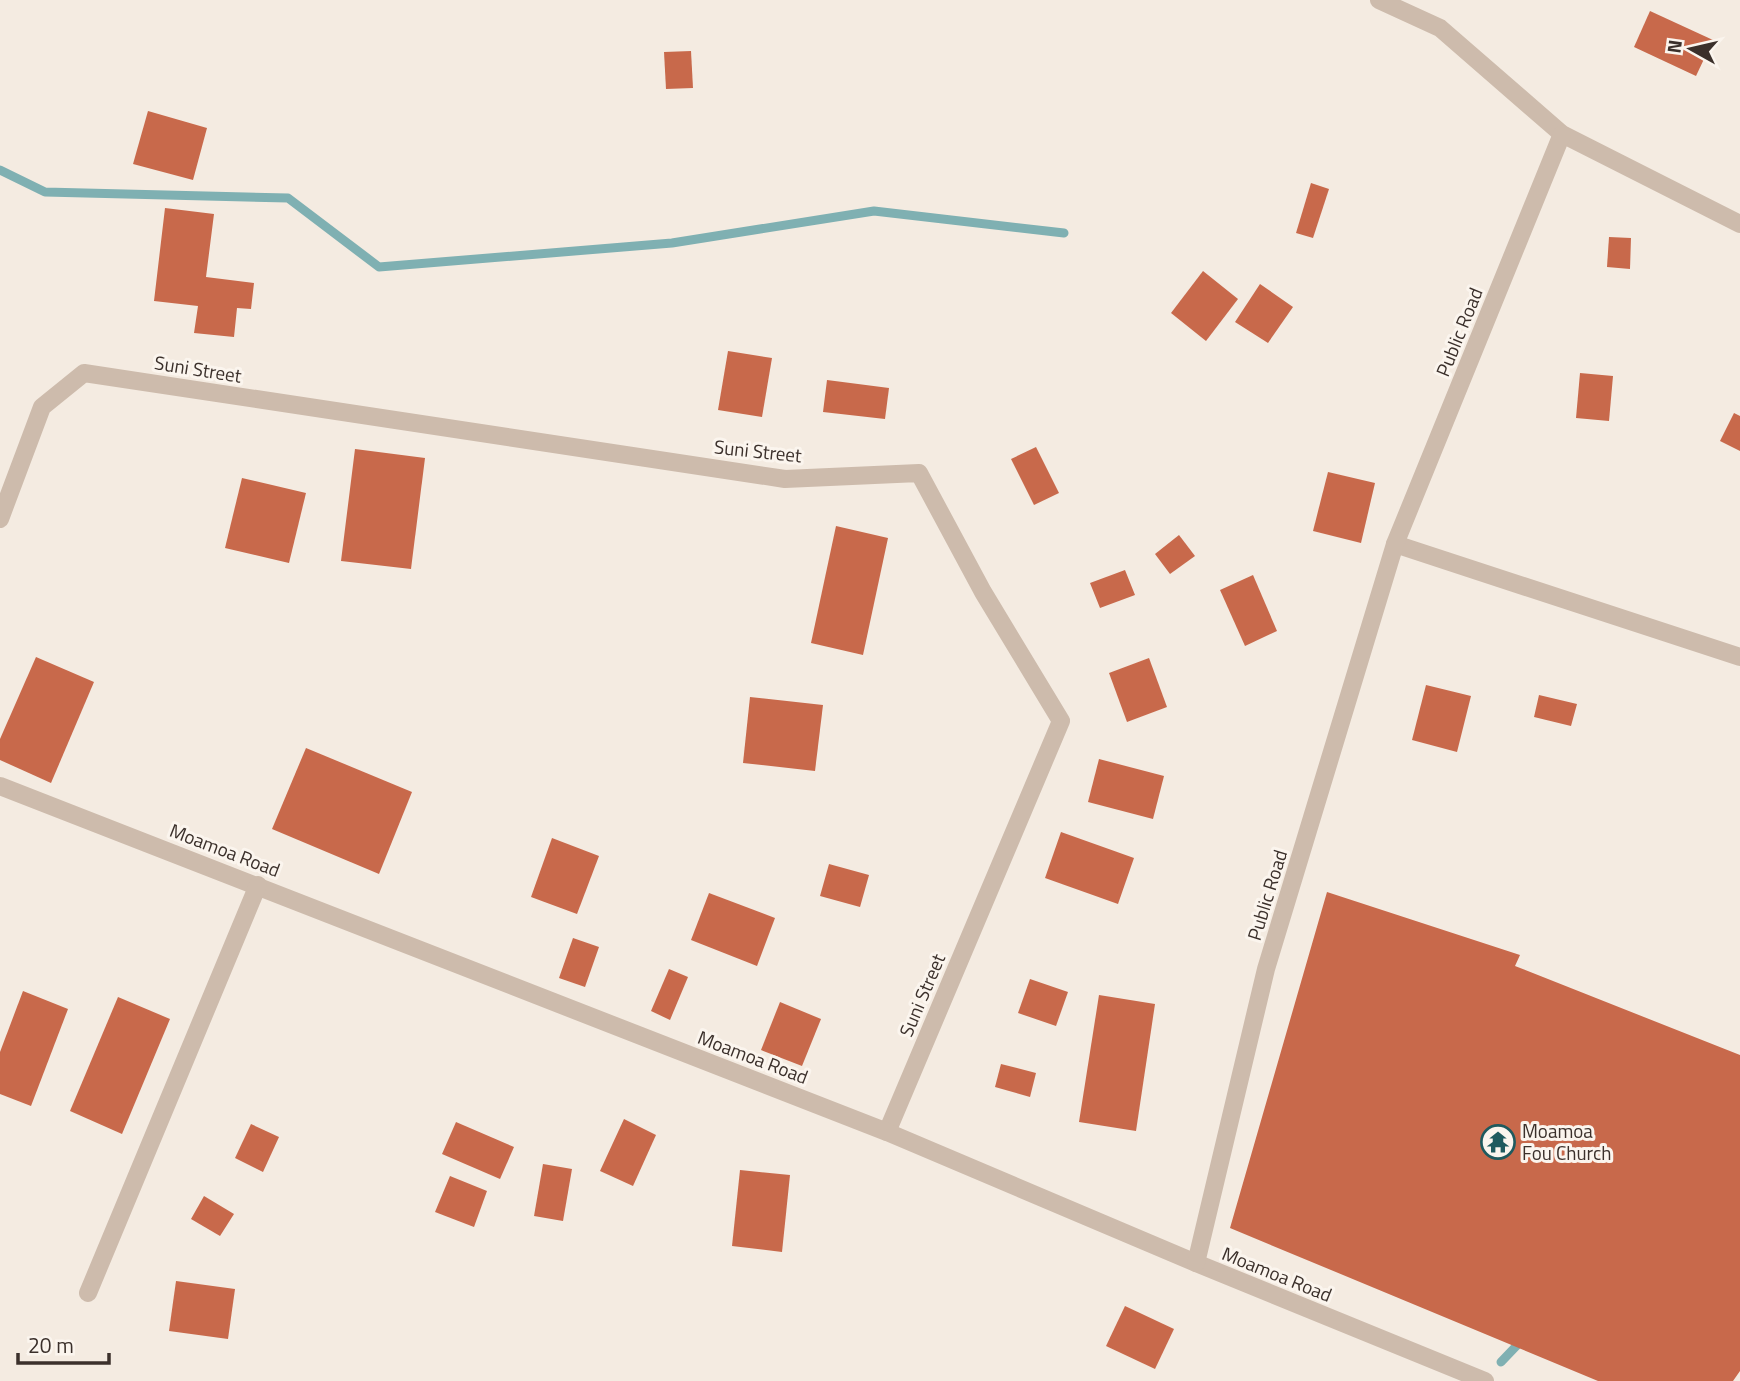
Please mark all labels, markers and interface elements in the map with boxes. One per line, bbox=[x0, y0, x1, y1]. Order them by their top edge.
north arrow bbox=[1656, 14, 1726, 84]
text: N bbox=[1658, 38, 1689, 55]
street label: Public Road bbox=[1428, 283, 1489, 381]
street label: Suni Street bbox=[152, 347, 244, 390]
street label: Suni Street bbox=[713, 431, 804, 470]
street label: Moamoa Road bbox=[166, 815, 285, 884]
street label: Public Road bbox=[1239, 846, 1294, 944]
street label: Suni Street bbox=[891, 948, 952, 1041]
street label: Moamoa Road bbox=[694, 1022, 813, 1091]
place label: Moamoa Fou Church bbox=[1522, 1116, 1611, 1167]
temple icon: Moamoa Fou Church bbox=[1479, 1123, 1517, 1161]
street label: Moamoa Road bbox=[1218, 1238, 1336, 1309]
scale bar bbox=[18, 1322, 108, 1366]
text: 20 m bbox=[28, 1329, 74, 1361]

